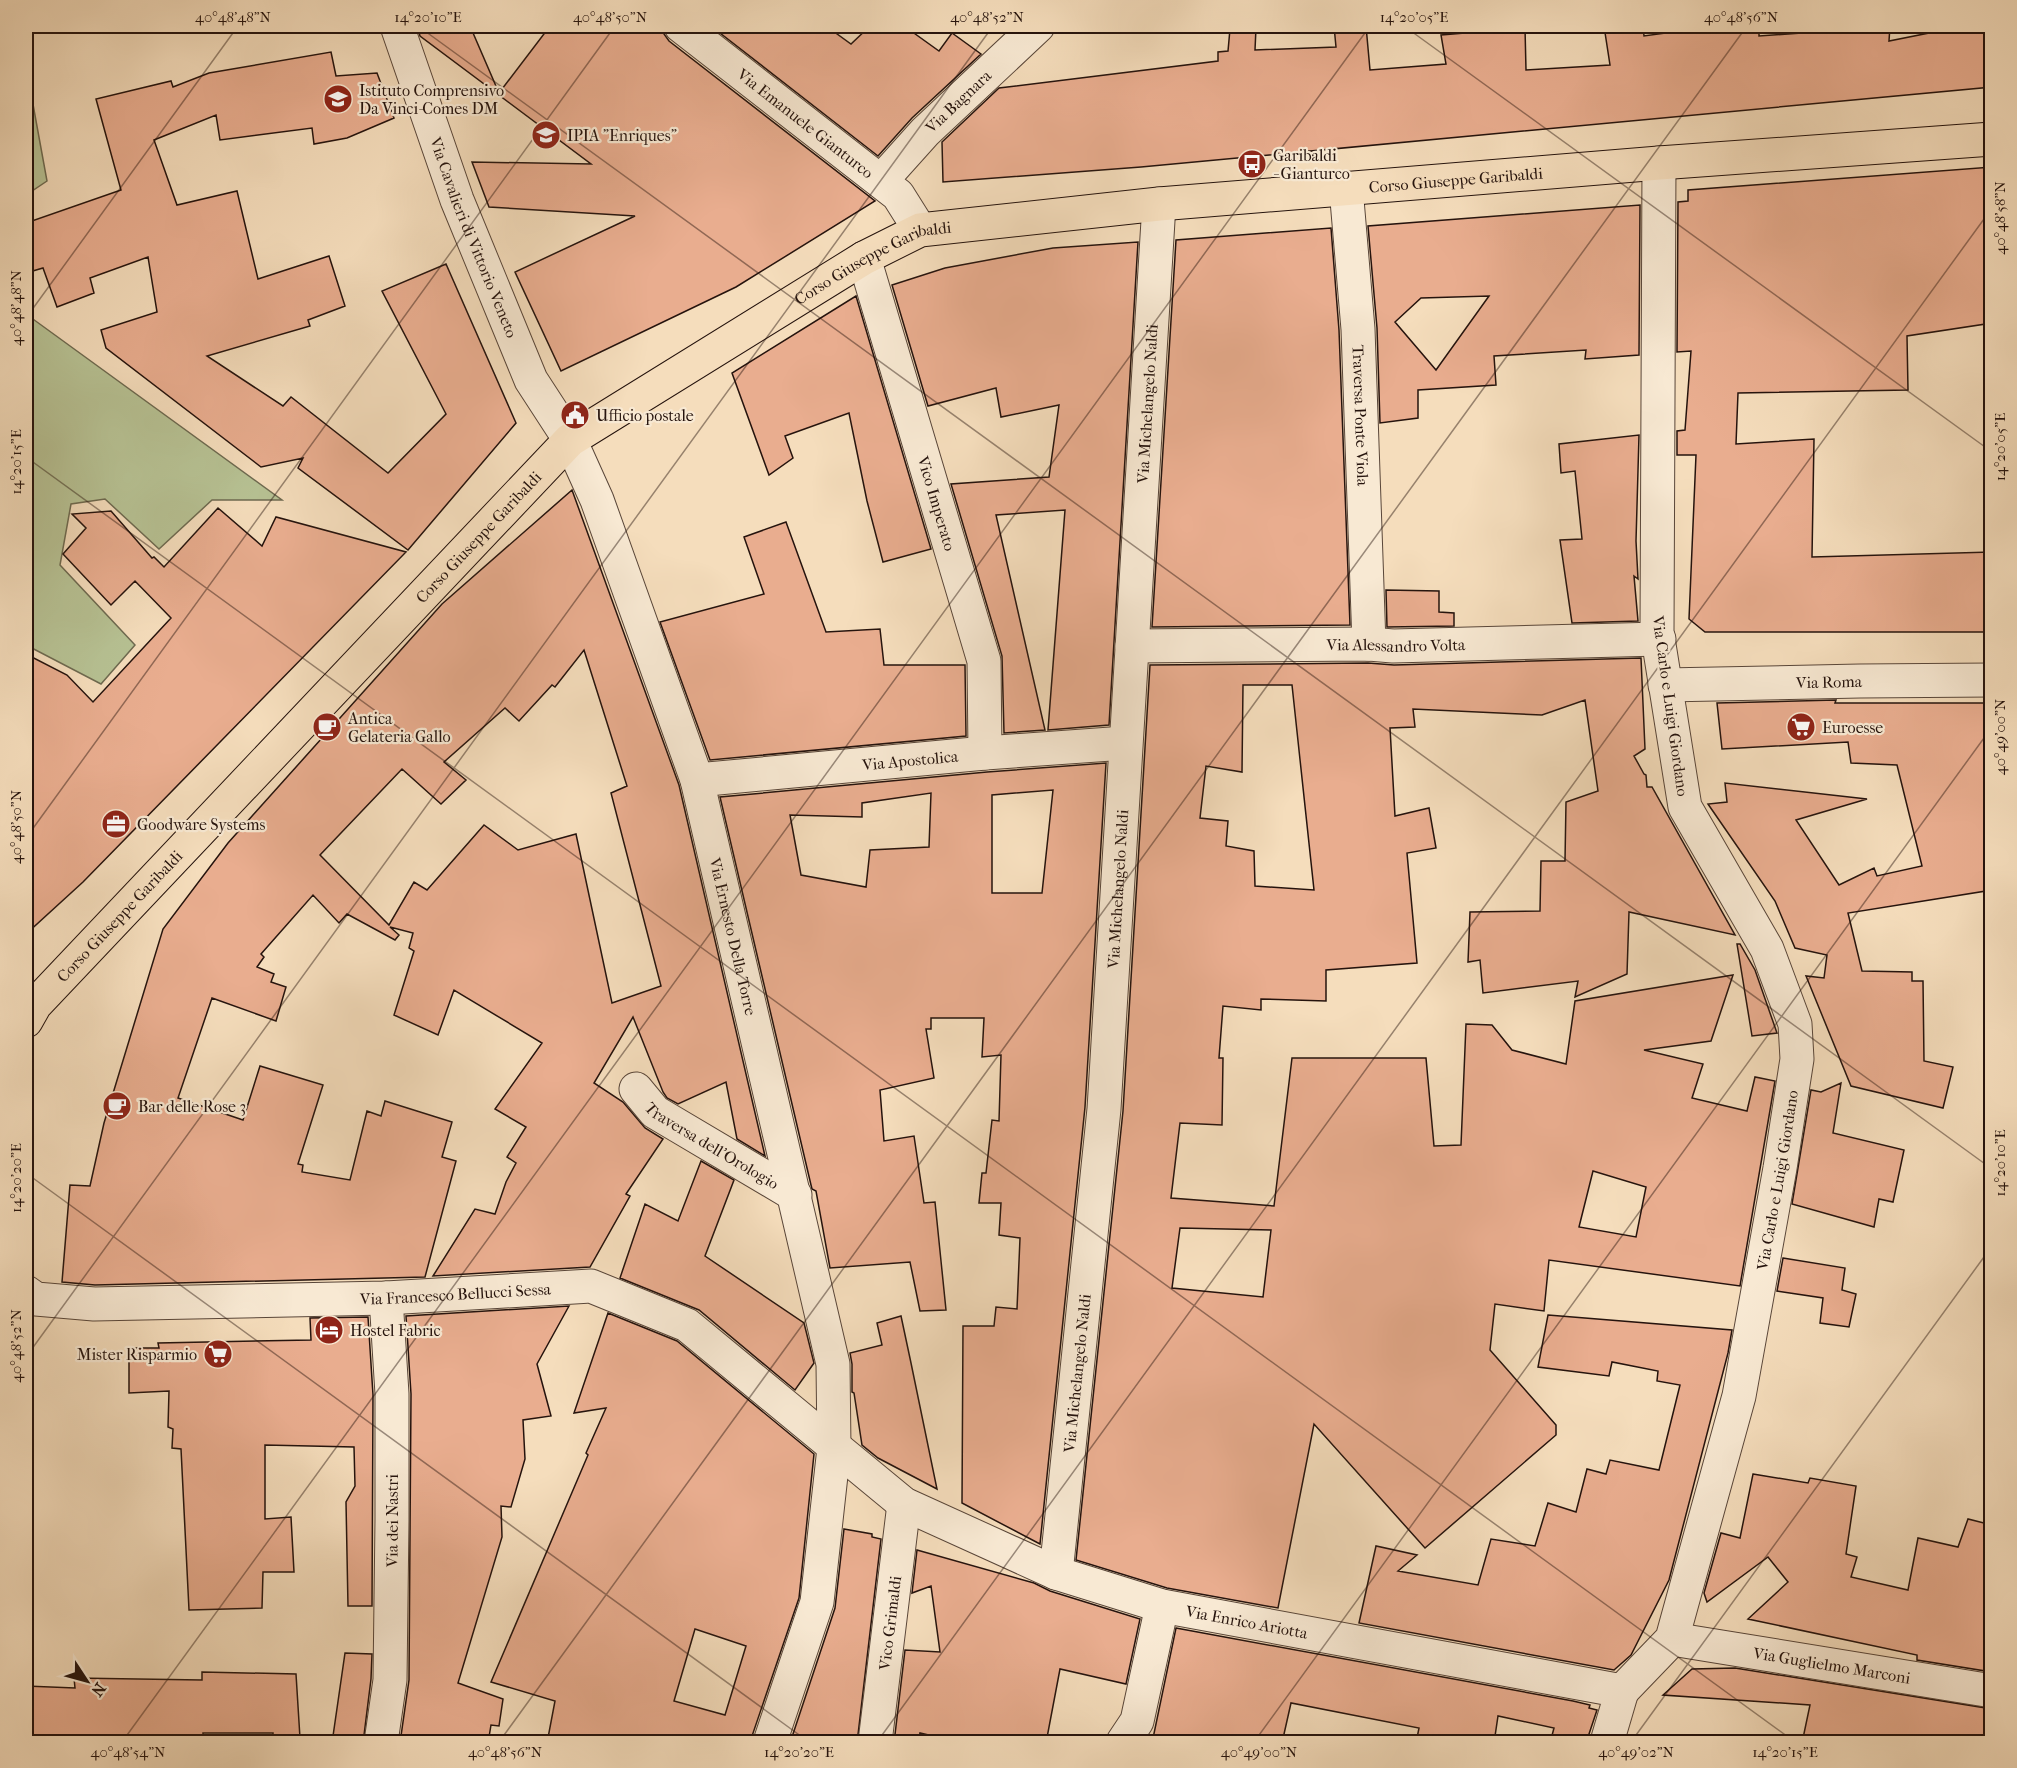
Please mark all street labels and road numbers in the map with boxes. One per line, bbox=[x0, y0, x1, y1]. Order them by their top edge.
street label: Via Emanuele Gianturco bbox=[733, 64, 877, 182]
street label: Via Bagnara bbox=[921, 66, 996, 138]
street label: Via Cavalieri di Vittorio Veneto bbox=[426, 134, 522, 341]
street label: Corso Giuseppe Garibaldi bbox=[1368, 164, 1544, 197]
street label: Corso Giuseppe Garibaldi bbox=[791, 218, 952, 309]
street label: Via Michelangelo Naldi bbox=[1133, 323, 1162, 485]
street label: Traversa Ponte Viola bbox=[1349, 345, 1372, 487]
street label: Vico Imperato bbox=[913, 453, 960, 553]
street label: Corso Giuseppe Garibaldi bbox=[412, 467, 546, 607]
street label: Via Carlo e Luigi Giordano bbox=[1648, 614, 1693, 798]
street label: Via Alessandro Volta bbox=[1325, 635, 1466, 656]
street label: Via Roma bbox=[1795, 672, 1863, 692]
street label: Via Apostolica bbox=[860, 747, 960, 775]
street label: Via Michelangelo Naldi bbox=[1103, 809, 1132, 970]
street label: Corso Giuseppe Garibaldi bbox=[53, 846, 187, 986]
street label: Via Ernesto Della Torre bbox=[705, 855, 761, 1017]
street label: Via Carlo e Luigi Giordano bbox=[1753, 1089, 1802, 1273]
street label: Traversa dell'Orologio bbox=[641, 1098, 782, 1193]
street label: Via Francesco Bellucci Sessa bbox=[359, 1279, 552, 1309]
street label: Via Michelangelo Naldi bbox=[1059, 1293, 1095, 1454]
street label: Via dei Nastri bbox=[382, 1474, 402, 1568]
street label: Vico Grimaldi bbox=[875, 1574, 905, 1672]
street label: Via Enrico Ariotta bbox=[1183, 1601, 1310, 1643]
street label: Via Guglielmo Marconi bbox=[1751, 1643, 1912, 1688]

